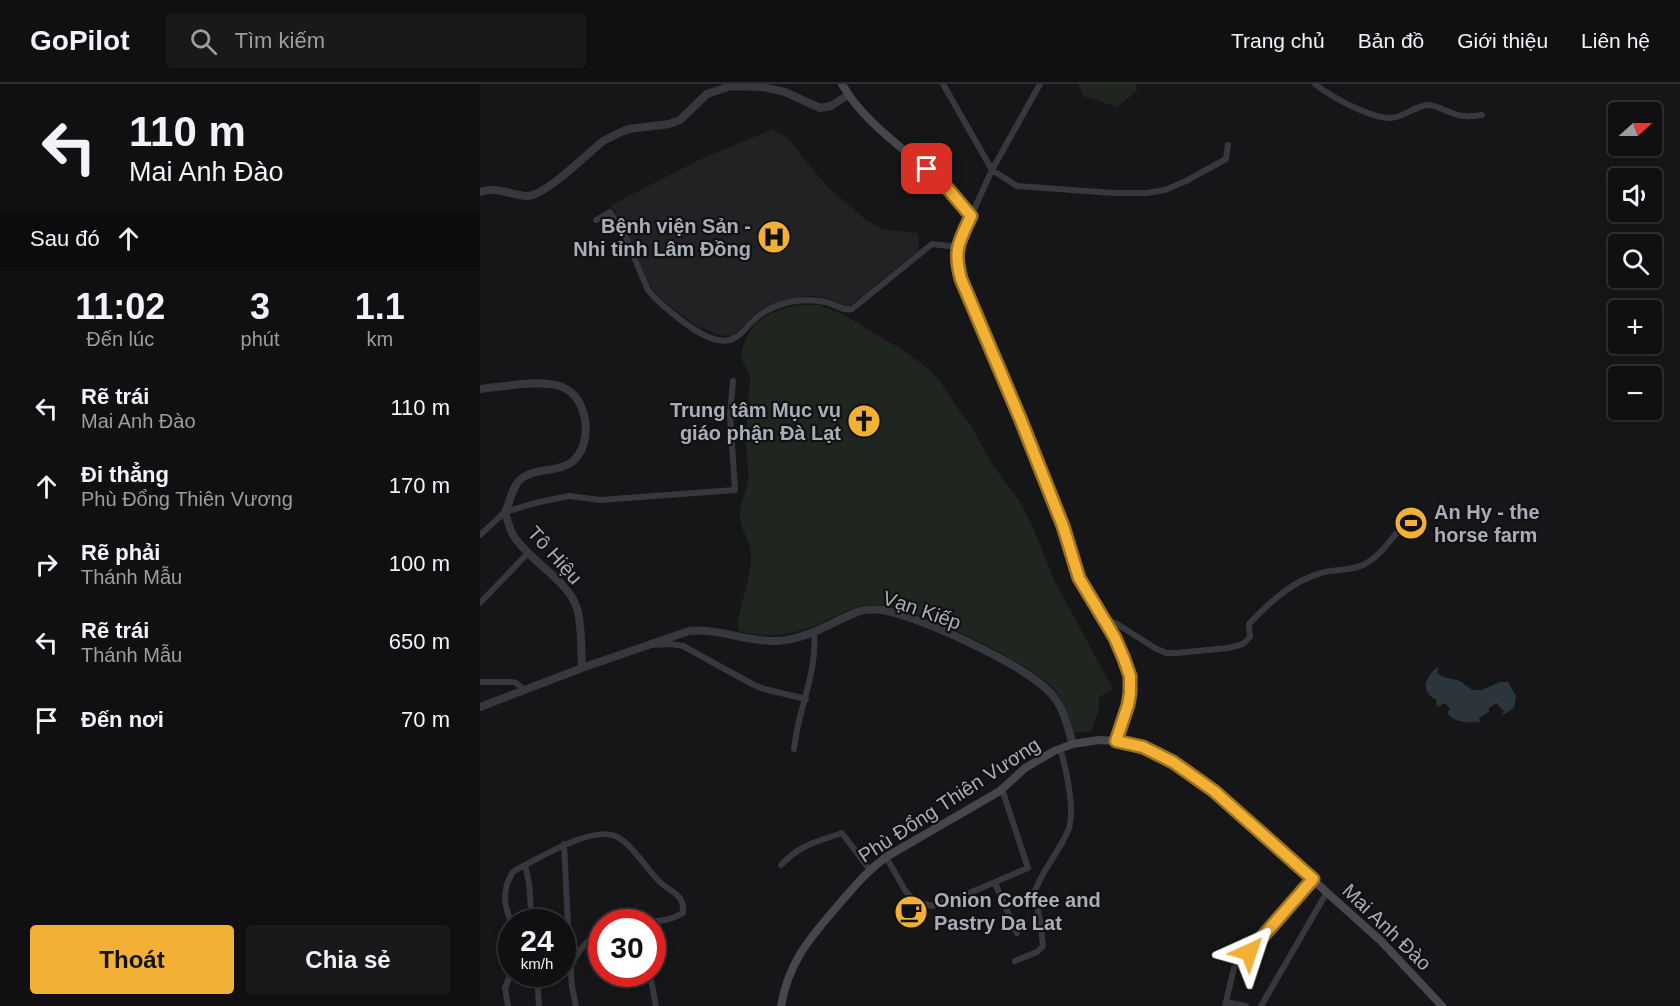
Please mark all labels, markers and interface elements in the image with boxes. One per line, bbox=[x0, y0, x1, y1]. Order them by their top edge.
search box bbox=[166, 14, 586, 68]
text: GoPilot bbox=[30, 25, 130, 56]
icon: search bbox=[187, 25, 220, 58]
text: Tìm kiếm bbox=[235, 28, 325, 53]
text: Trang chủ bbox=[1231, 29, 1325, 52]
text: Bản đồ bbox=[1358, 29, 1424, 52]
text: Giới thiệu bbox=[1457, 29, 1548, 52]
text: Liên hệ bbox=[1581, 29, 1650, 52]
north arrow bbox=[1608, 102, 1662, 156]
map controls bbox=[1608, 102, 1662, 420]
icon: left bbox=[30, 108, 108, 186]
text: 110 m bbox=[129, 108, 246, 155]
pin bbox=[901, 143, 952, 194]
icon: arrive bbox=[910, 152, 943, 185]
text: Mai Anh Đào bbox=[129, 157, 284, 187]
button: sound bbox=[1608, 168, 1662, 222]
place label: Bệnh viện Sản - Nhi tỉnh Lâm Đồng bbox=[573, 215, 751, 260]
hospital icon: Bệnh viện Sản - Nhi tỉnh Lâm Đồng bbox=[756, 219, 792, 255]
icon: ahead bbox=[112, 222, 145, 255]
text: Sau đó bbox=[30, 226, 100, 251]
button: search bbox=[1608, 234, 1662, 288]
text: 11:02 bbox=[75, 286, 165, 327]
text: 3 bbox=[250, 286, 270, 327]
text: 1.1 bbox=[355, 286, 405, 327]
button: + bbox=[1608, 300, 1662, 354]
text: Đến lúc bbox=[86, 328, 154, 350]
text: phút bbox=[241, 328, 279, 350]
text: km bbox=[366, 328, 393, 350]
button: − bbox=[1608, 366, 1662, 420]
text: Rẽ trái bbox=[81, 384, 149, 409]
icon: left bbox=[30, 392, 63, 425]
text: 110 m bbox=[390, 395, 450, 420]
place label: Trung tâm Mục vụ giáo phận Đà Lạt bbox=[670, 399, 841, 444]
church icon: Trung tâm Mục vụ giáo phận Đà Lạt bbox=[846, 403, 882, 439]
text: Mai Anh Đào bbox=[81, 410, 196, 432]
text: Đi thẳng bbox=[81, 462, 169, 487]
icon: ahead bbox=[30, 470, 63, 503]
text: 170 m bbox=[389, 473, 450, 498]
text: Phù Đổng Thiên Vương bbox=[81, 488, 293, 510]
place label: An Hy - the horse farm bbox=[1434, 501, 1540, 546]
sports icon: An Hy - the horse farm bbox=[1393, 505, 1429, 541]
street label: Tô Hiệu bbox=[523, 522, 587, 588]
text: Rẽ phải bbox=[81, 540, 160, 565]
icon: right bbox=[30, 548, 63, 581]
text: 100 m bbox=[389, 551, 450, 576]
text: Thánh Mẫu bbox=[81, 566, 182, 588]
street label: Vạn Kiếp bbox=[880, 586, 964, 634]
text: Rẽ trái bbox=[81, 618, 149, 643]
icon: left bbox=[30, 626, 63, 659]
text: 650 m bbox=[389, 629, 450, 654]
text: Thánh Mẫu bbox=[81, 644, 182, 666]
icon: arrive bbox=[30, 704, 63, 737]
text: Đến nơi bbox=[81, 707, 164, 732]
text: 70 m bbox=[401, 707, 450, 732]
street label: Phù Đổng Thiên Vương bbox=[854, 733, 1044, 867]
street label: Mai Anh Đào bbox=[1338, 879, 1436, 975]
place label: Onion Coffee and Pastry Da Lat bbox=[934, 889, 1101, 934]
cafe icon: Onion Coffee and Pastry Da Lat bbox=[893, 894, 929, 930]
speed limit sign: 30 bbox=[588, 909, 666, 987]
position arrow bbox=[1217, 920, 1281, 984]
text: 24 bbox=[520, 924, 554, 957]
button: Thoát bbox=[30, 925, 234, 994]
button: Chia sẻ bbox=[246, 925, 450, 994]
text: km/h bbox=[521, 955, 553, 972]

